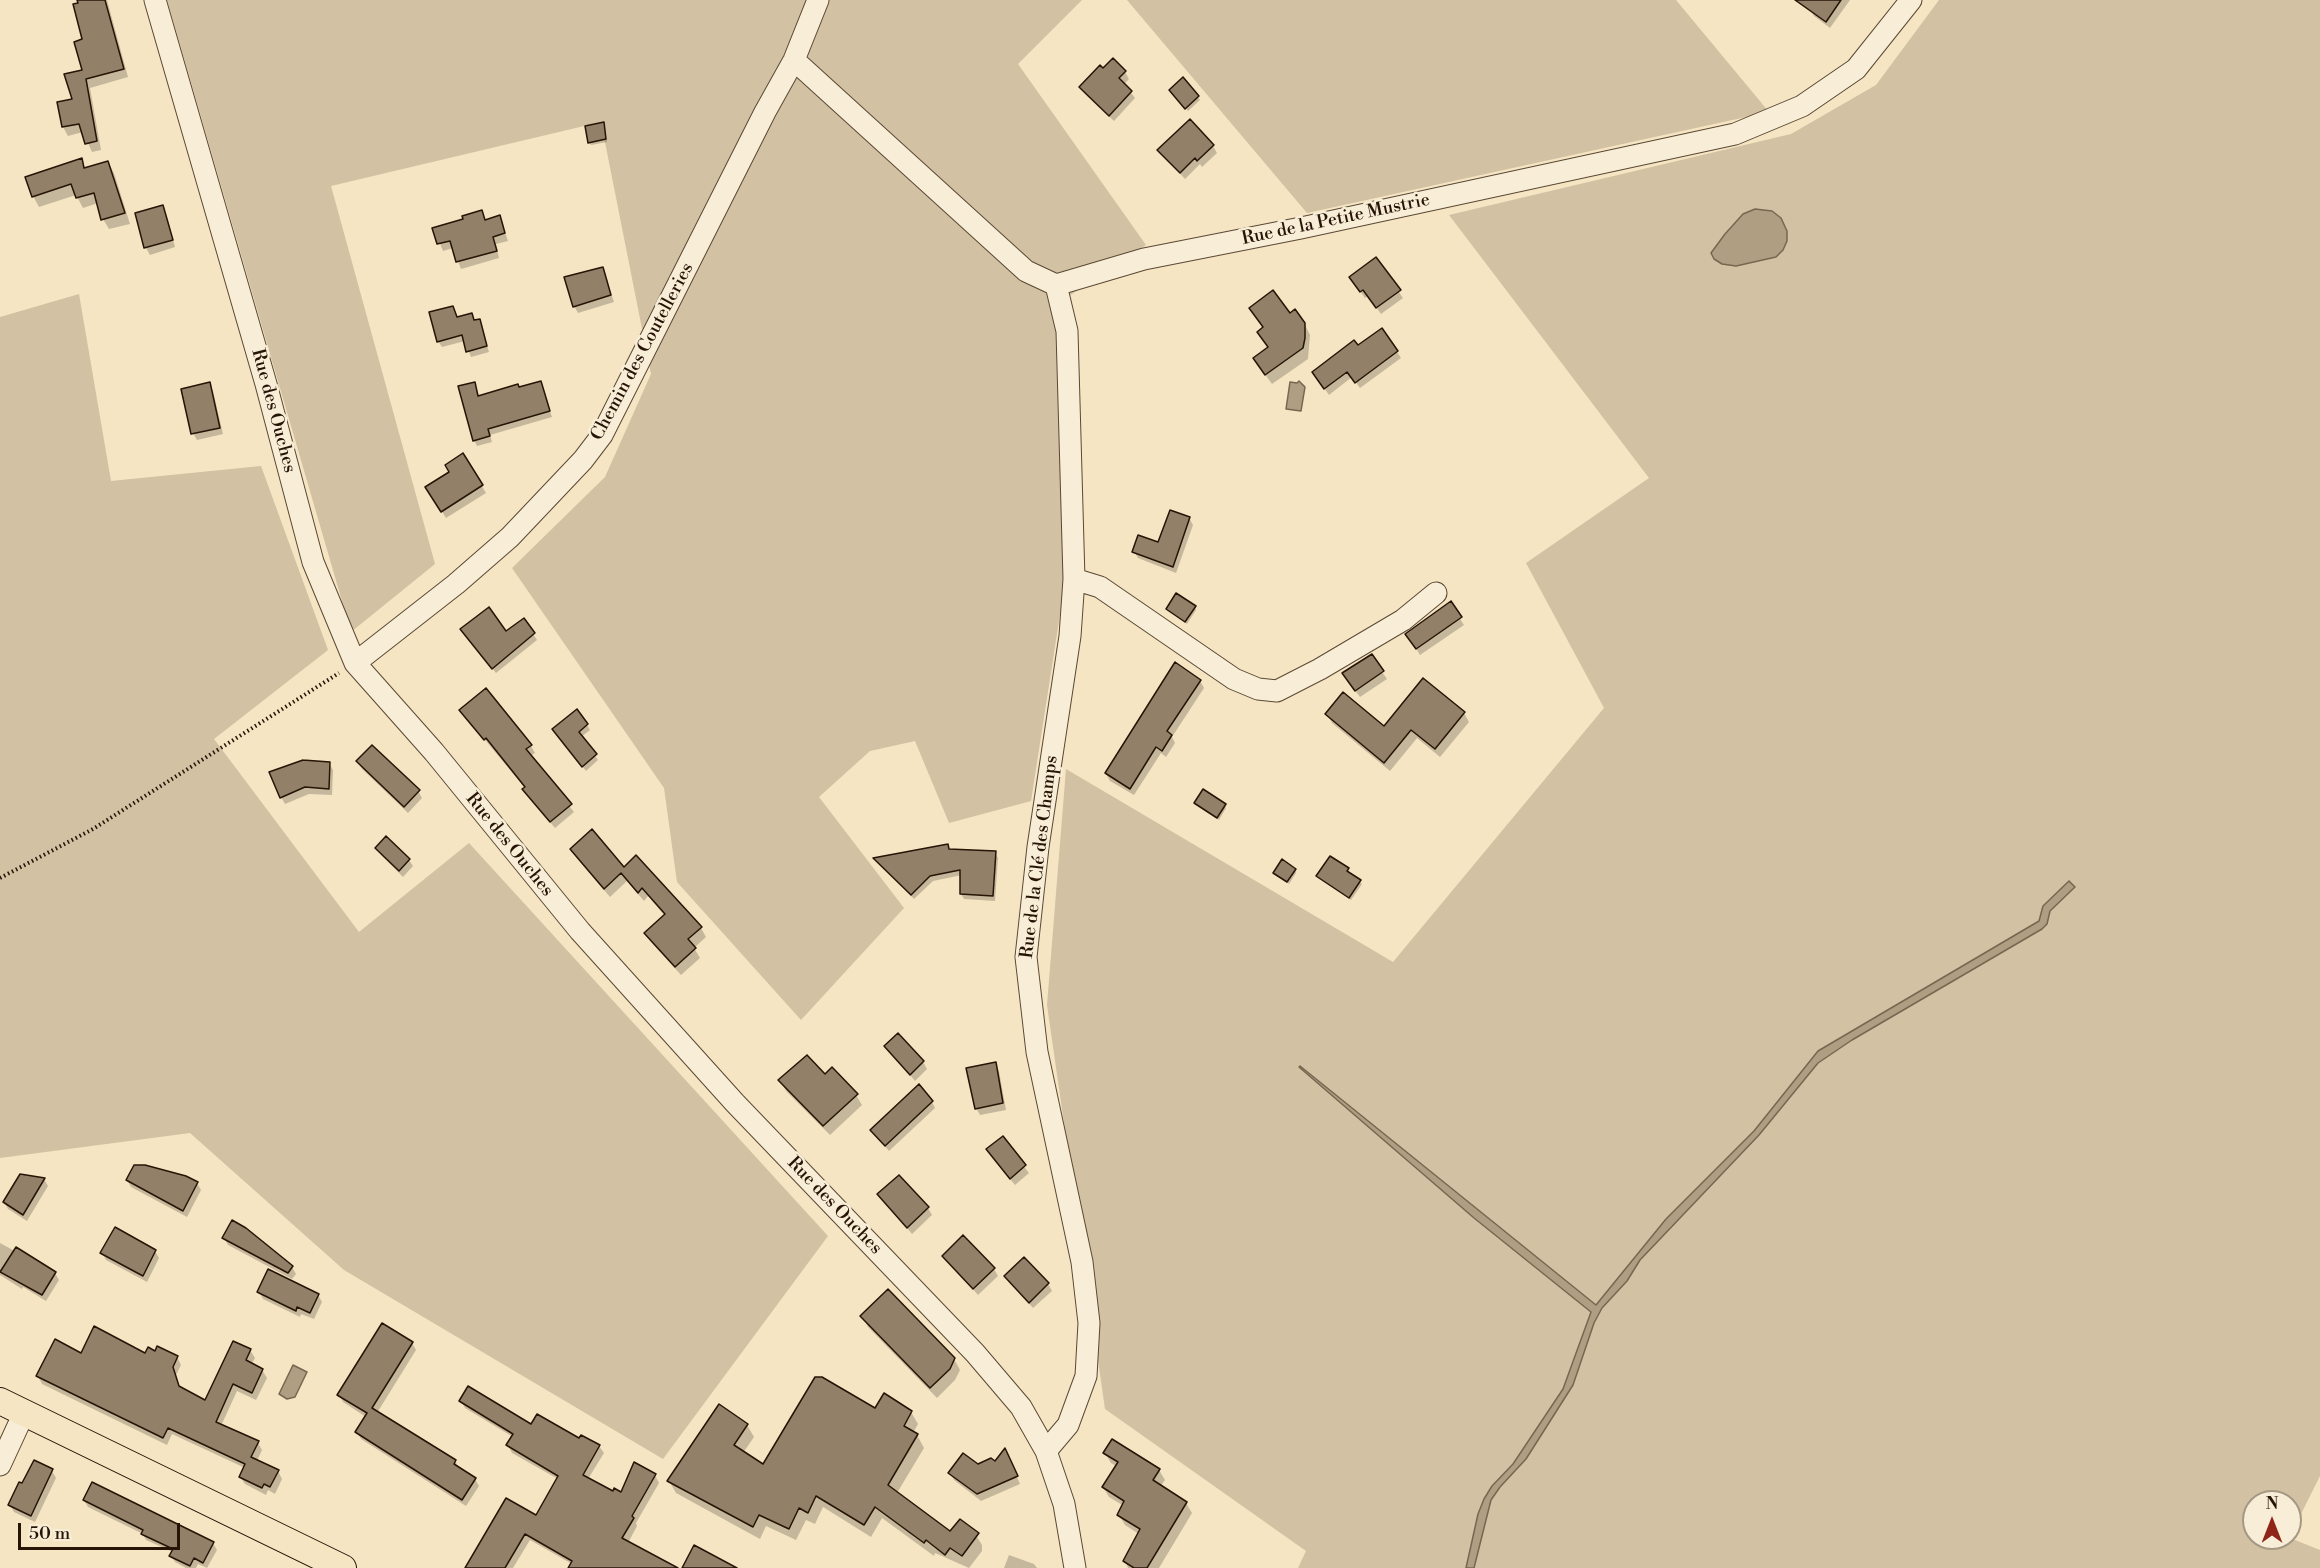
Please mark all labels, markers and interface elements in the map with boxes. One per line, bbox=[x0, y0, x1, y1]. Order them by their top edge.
street label: Rue de la Petite Mustrie bbox=[1240, 190, 1432, 250]
street label: Chemin des Coutelleries bbox=[587, 259, 699, 445]
street label: Rue des Ouches bbox=[246, 347, 300, 475]
street label: Rue de la Clé des Champs bbox=[1017, 754, 1063, 960]
street label: Rue des Ouches bbox=[461, 789, 557, 901]
street label: Rue des Ouches bbox=[782, 1153, 886, 1259]
north arrow bbox=[2242, 1490, 2302, 1550]
text: N bbox=[2266, 1494, 2278, 1514]
scale bar bbox=[21, 1511, 183, 1549]
text: 50 m bbox=[29, 1522, 70, 1545]

